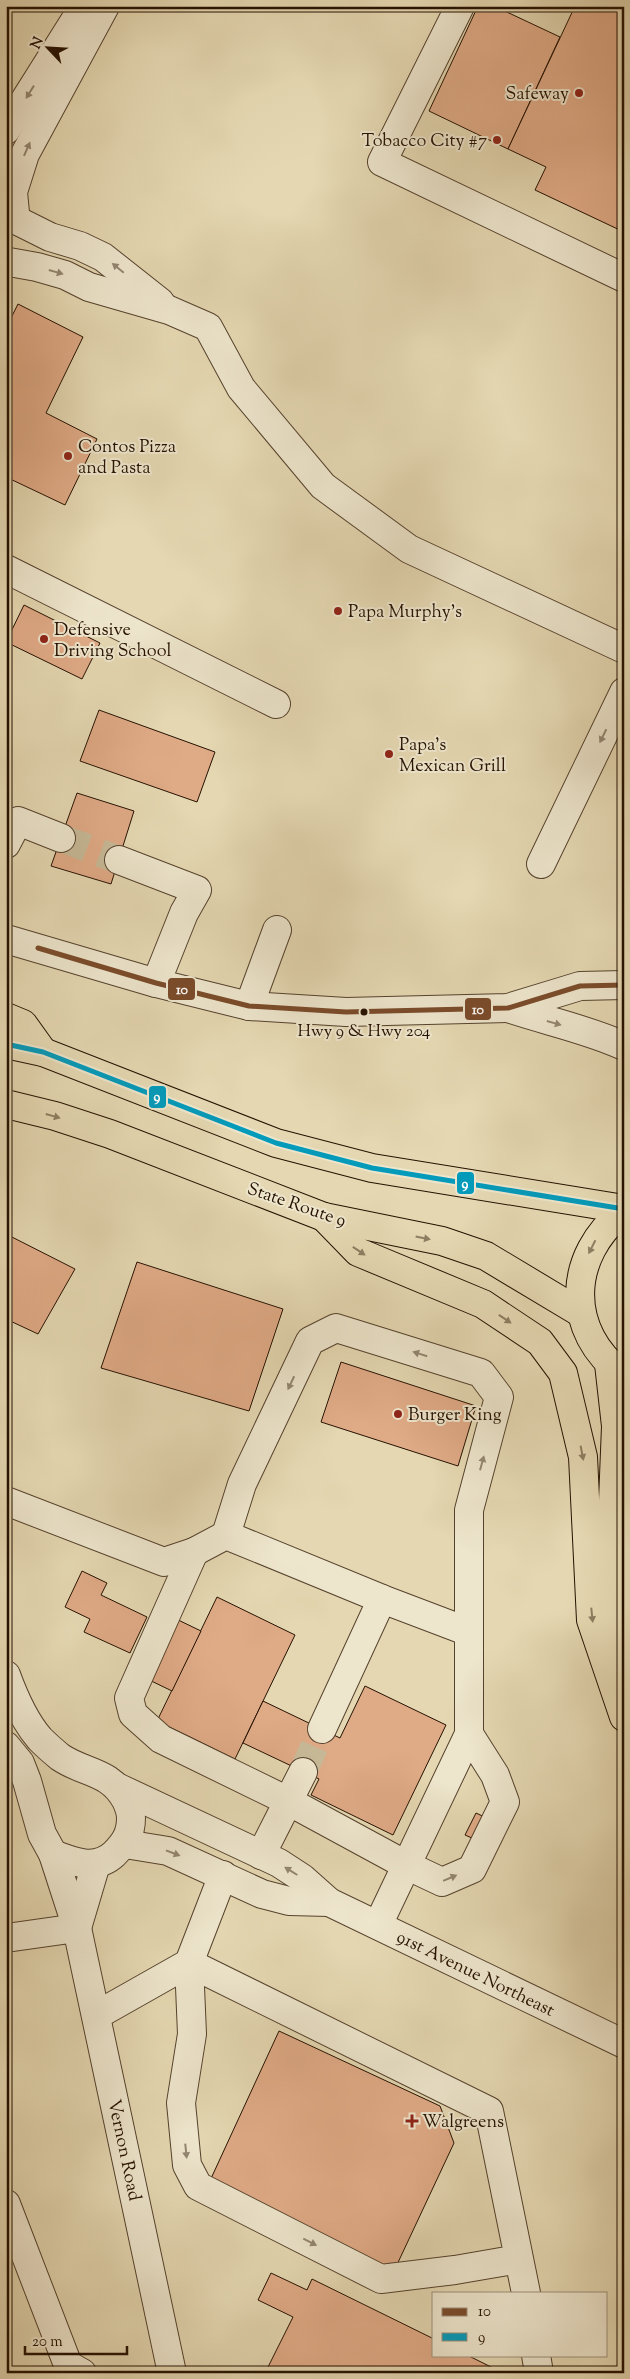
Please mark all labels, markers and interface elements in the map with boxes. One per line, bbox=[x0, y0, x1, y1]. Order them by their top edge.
north arrow bbox=[22, 22, 72, 72]
text: N bbox=[27, 34, 49, 53]
place label: Safeway bbox=[506, 82, 569, 108]
one-way arrow bbox=[25, 85, 35, 98]
marker: Safeway bbox=[573, 87, 585, 99]
place label: Tobacco City #7 bbox=[362, 129, 487, 155]
marker: Tobacco City #7 bbox=[491, 134, 503, 146]
one-way arrow bbox=[23, 142, 31, 156]
one-way arrow bbox=[111, 263, 124, 274]
one-way arrow bbox=[49, 269, 64, 277]
place label: Contos Pizza and Pasta bbox=[78, 435, 176, 482]
marker: Contos Pizza and Pasta bbox=[62, 450, 74, 462]
place label: Papa Murphy's bbox=[348, 600, 462, 626]
marker: Papa Murphy's bbox=[332, 605, 344, 617]
place label: Defensive Driving School bbox=[54, 618, 171, 665]
marker: Defensive Driving School bbox=[38, 633, 50, 645]
one-way arrow bbox=[598, 728, 607, 743]
place label: Papa's Mexican Grill bbox=[399, 733, 506, 780]
marker: Papa's Mexican Grill bbox=[383, 748, 395, 760]
line badge: 10 bbox=[167, 977, 196, 1001]
text: 10 bbox=[176, 981, 189, 1001]
line badge: 10 bbox=[464, 997, 492, 1021]
text: 10 bbox=[472, 1001, 485, 1021]
marker: Hwy 9 & Hwy 204 bbox=[359, 1007, 369, 1017]
one-way arrow bbox=[547, 1019, 562, 1027]
place label: Hwy 9 & Hwy 204 bbox=[298, 1020, 431, 1044]
line badge: 9 bbox=[148, 1085, 167, 1109]
text: 9 bbox=[154, 1088, 161, 1108]
one-way arrow bbox=[46, 1113, 61, 1121]
line badge: 9 bbox=[456, 1171, 475, 1195]
text: 9 bbox=[462, 1175, 469, 1195]
street label: State Route 9 bbox=[243, 1177, 350, 1235]
one-way arrow bbox=[415, 1234, 431, 1242]
one-way arrow bbox=[588, 1240, 596, 1255]
one-way arrow bbox=[352, 1246, 365, 1256]
one-way arrow bbox=[499, 1314, 512, 1324]
one-way arrow bbox=[412, 1350, 427, 1358]
one-way arrow bbox=[286, 1375, 295, 1390]
place label: Burger King bbox=[408, 1403, 502, 1429]
marker: Burger King bbox=[392, 1408, 404, 1420]
one-way arrow bbox=[578, 1446, 586, 1462]
one-way arrow bbox=[478, 1455, 486, 1471]
one-way arrow bbox=[588, 1608, 596, 1624]
one-way arrow bbox=[165, 1850, 180, 1857]
one-way arrow bbox=[284, 1866, 297, 1876]
one-way arrow bbox=[443, 1874, 458, 1882]
street label: 91st Avenue Northeast bbox=[392, 1925, 559, 2024]
street label: Vernon Road bbox=[100, 2097, 146, 2204]
place label: Walgreens bbox=[422, 2110, 504, 2136]
marker: Walgreens bbox=[406, 2115, 418, 2127]
one-way arrow bbox=[182, 2143, 190, 2159]
one-way arrow bbox=[302, 2238, 317, 2246]
legend bbox=[432, 2292, 608, 2356]
text: 10 bbox=[478, 2302, 491, 2323]
scale bar bbox=[25, 2324, 128, 2356]
text: 9 bbox=[478, 2328, 485, 2349]
text: 20 m bbox=[32, 2332, 63, 2353]

